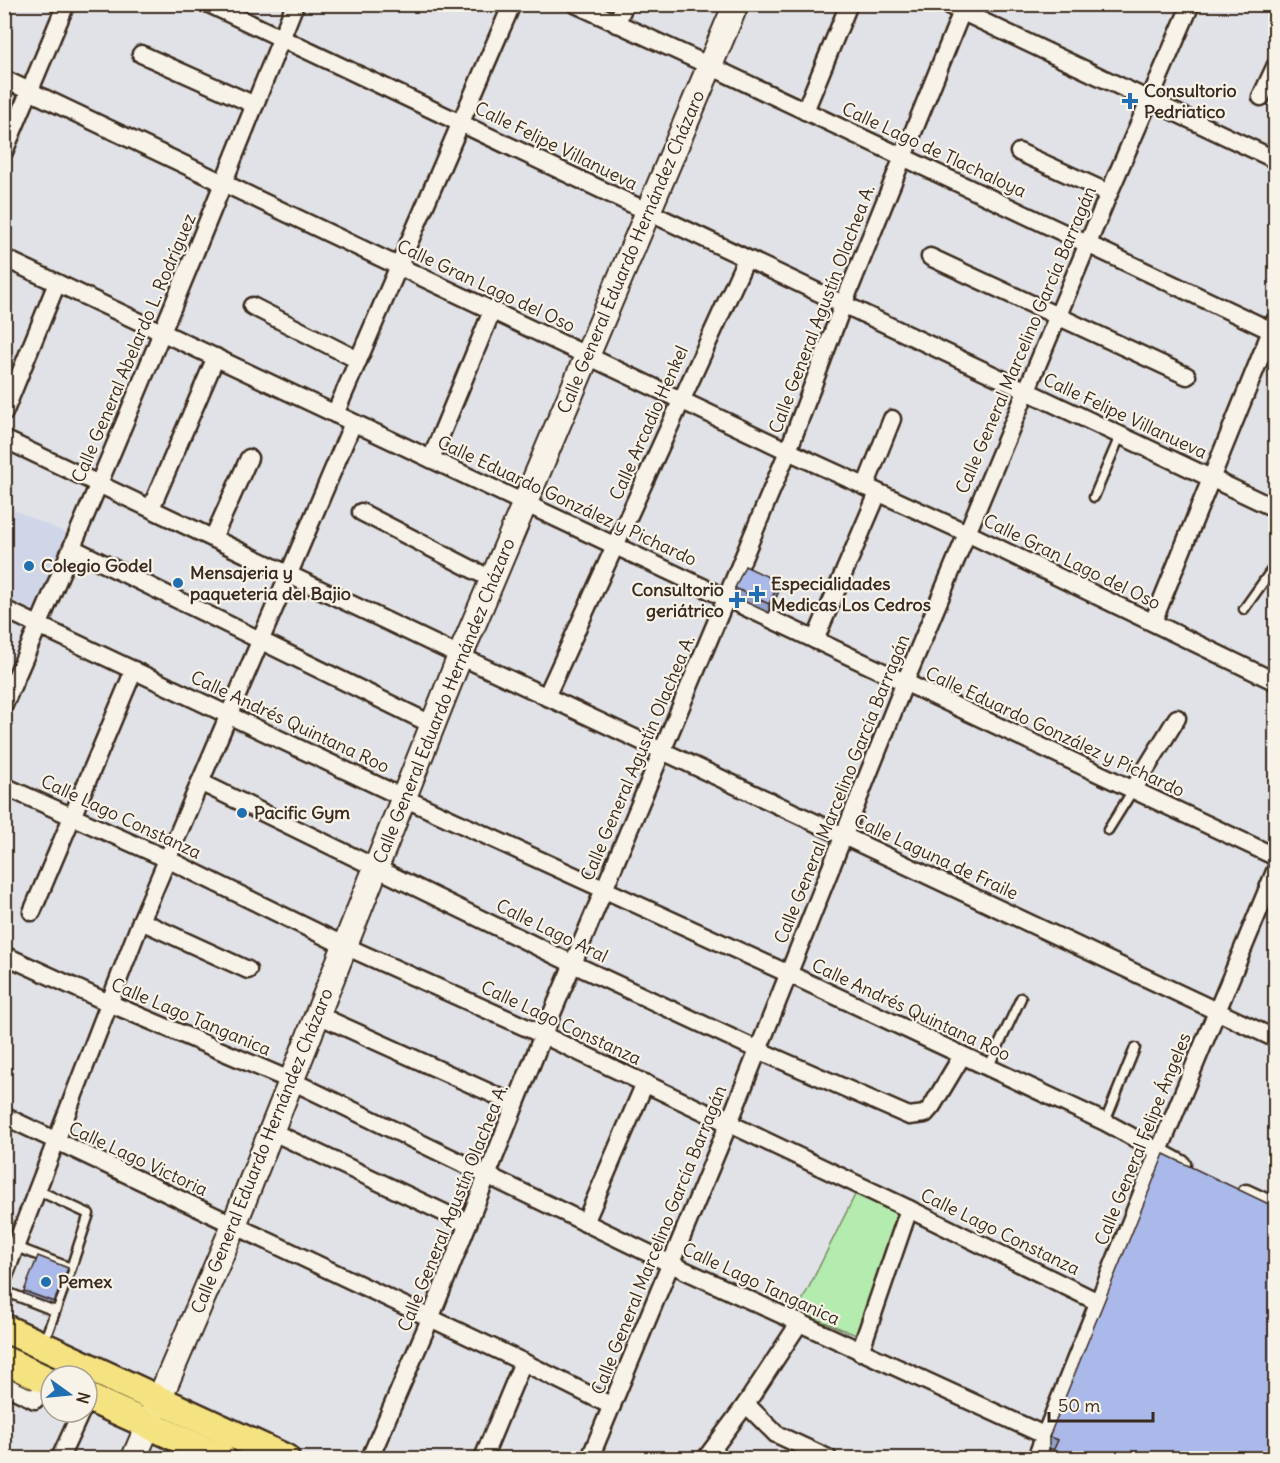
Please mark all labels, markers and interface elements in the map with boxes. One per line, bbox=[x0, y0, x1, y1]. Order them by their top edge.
place label: Consultorio Pedriatico bbox=[1144, 79, 1237, 123]
street label: Calle General Eduardo Hernández Cházaro bbox=[552, 87, 709, 417]
marker: Consultorio Pedriatico bbox=[1121, 92, 1139, 110]
street label: Calle Felipe Villanueva bbox=[471, 96, 641, 195]
street label: Calle Lago de Tlachaloya bbox=[838, 97, 1030, 202]
street label: Calle General Agustín Olachea A. bbox=[763, 181, 880, 437]
street label: Calle General Marcelino García Barragán bbox=[950, 183, 1101, 497]
street label: Calle General Abelardo L. Rodríguez bbox=[66, 209, 201, 486]
street label: Calle Gran Lago del Oso bbox=[393, 234, 579, 337]
street label: Calle Arcadio Henkel bbox=[604, 342, 693, 504]
street label: Calle Felipe Villanueva bbox=[1040, 367, 1211, 464]
street label: Calle Eduardo González y Pichardo bbox=[434, 430, 701, 571]
street label: Calle Gran Lago del Oso bbox=[980, 509, 1165, 614]
street label: Calle General Eduardo Hernández Cházaro bbox=[368, 535, 520, 867]
place label: Colegio Godel bbox=[41, 554, 152, 577]
marker: Colegio Godel bbox=[22, 559, 36, 573]
place label: Mensajeria y paqueteria del Bajio bbox=[190, 561, 351, 605]
place label: Especialidades Medicas Los Cedros bbox=[771, 572, 931, 616]
marker: Mensajeria y paqueteria del Bajio bbox=[171, 576, 185, 590]
place label: Consultorio geriátrico bbox=[631, 578, 724, 622]
marker: Especialidades Medicas Los Cedros bbox=[748, 585, 766, 603]
marker: Consultorio geriátrico bbox=[728, 591, 746, 609]
street label: Calle General Agustín Olachea A. bbox=[575, 631, 700, 884]
street label: Calle General Marcelino García Barragán bbox=[769, 631, 914, 947]
street label: Calle Eduardo González y Pichardo bbox=[922, 661, 1189, 802]
street label: Calle Andrés Quintana Roo bbox=[187, 665, 393, 778]
street label: Calle Lago Constanza bbox=[37, 769, 205, 864]
place label: Pacific Gym bbox=[254, 801, 350, 824]
marker: Pacific Gym bbox=[235, 806, 249, 820]
street label: Calle Laguna de Fraile bbox=[850, 808, 1022, 905]
street label: Calle Lago Aral bbox=[493, 894, 612, 967]
street label: Calle Andrés Quintana Roo bbox=[808, 953, 1014, 1066]
street label: Calle Lago Tanganica bbox=[108, 972, 275, 1061]
street label: Calle Lago Constanza bbox=[477, 975, 645, 1070]
street label: Calle General Eduardo Hernández Cházaro bbox=[186, 985, 338, 1317]
street label: Calle General Felipe Ángeles bbox=[1089, 1029, 1196, 1249]
street label: Calle General Agustín Olachea A. bbox=[392, 1081, 513, 1335]
street label: Calle General Marcelino García Barragán bbox=[586, 1082, 731, 1398]
street label: Calle Lago Victoria bbox=[65, 1116, 211, 1201]
street label: Calle Lago Constanza bbox=[917, 1183, 1084, 1280]
street label: Calle Lago Tanganica bbox=[679, 1237, 844, 1330]
place label: Pemex bbox=[58, 1270, 112, 1293]
marker: Pemex bbox=[39, 1275, 53, 1289]
north arrow bbox=[39, 1364, 99, 1424]
scale bar bbox=[1049, 1385, 1152, 1423]
text: N bbox=[72, 1390, 95, 1406]
text: 50 m bbox=[1058, 1394, 1100, 1417]

